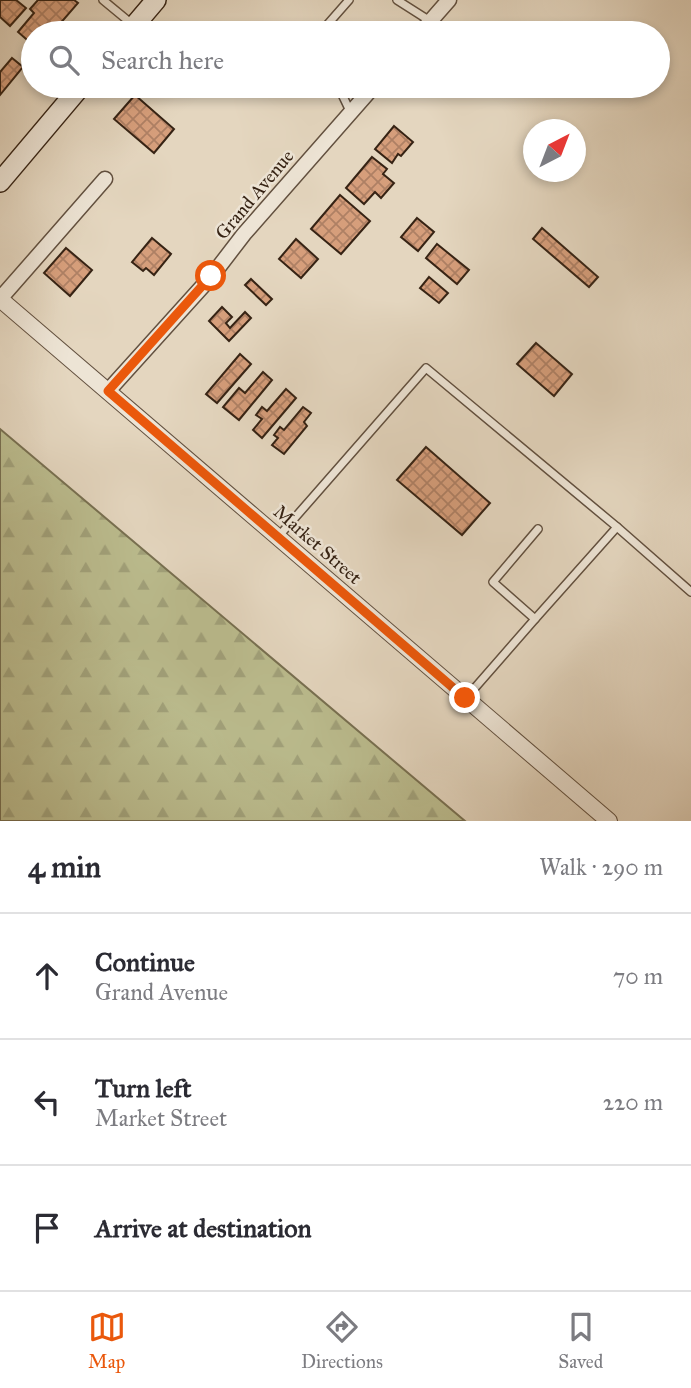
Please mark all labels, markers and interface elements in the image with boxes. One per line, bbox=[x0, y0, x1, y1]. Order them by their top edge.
search box bbox=[21, 21, 670, 98]
icon: search bbox=[45, 41, 83, 79]
text: Search here bbox=[101, 44, 224, 76]
north arrow bbox=[523, 119, 586, 182]
street label: Grand Avenue bbox=[210, 145, 299, 244]
route start bbox=[195, 260, 226, 291]
street label: Market Street bbox=[269, 500, 367, 589]
route end bbox=[449, 682, 480, 713]
text: 4 min bbox=[28, 849, 101, 885]
text: Walk · 290 m bbox=[539, 853, 663, 881]
text: Continue bbox=[95, 946, 195, 978]
icon: ahead bbox=[28, 957, 66, 995]
text: 70 m bbox=[613, 962, 663, 990]
text: Grand Avenue bbox=[95, 978, 228, 1006]
text: Turn left bbox=[95, 1072, 191, 1104]
icon: left bbox=[28, 1083, 66, 1121]
text: 220 m bbox=[603, 1088, 663, 1116]
text: Market Street bbox=[95, 1104, 227, 1132]
icon: arrive bbox=[28, 1209, 66, 1247]
text: Arrive at destination bbox=[95, 1212, 312, 1244]
tab: Map bbox=[88, 1308, 126, 1373]
tab: Directions bbox=[301, 1308, 383, 1373]
tab: Saved bbox=[558, 1308, 603, 1373]

